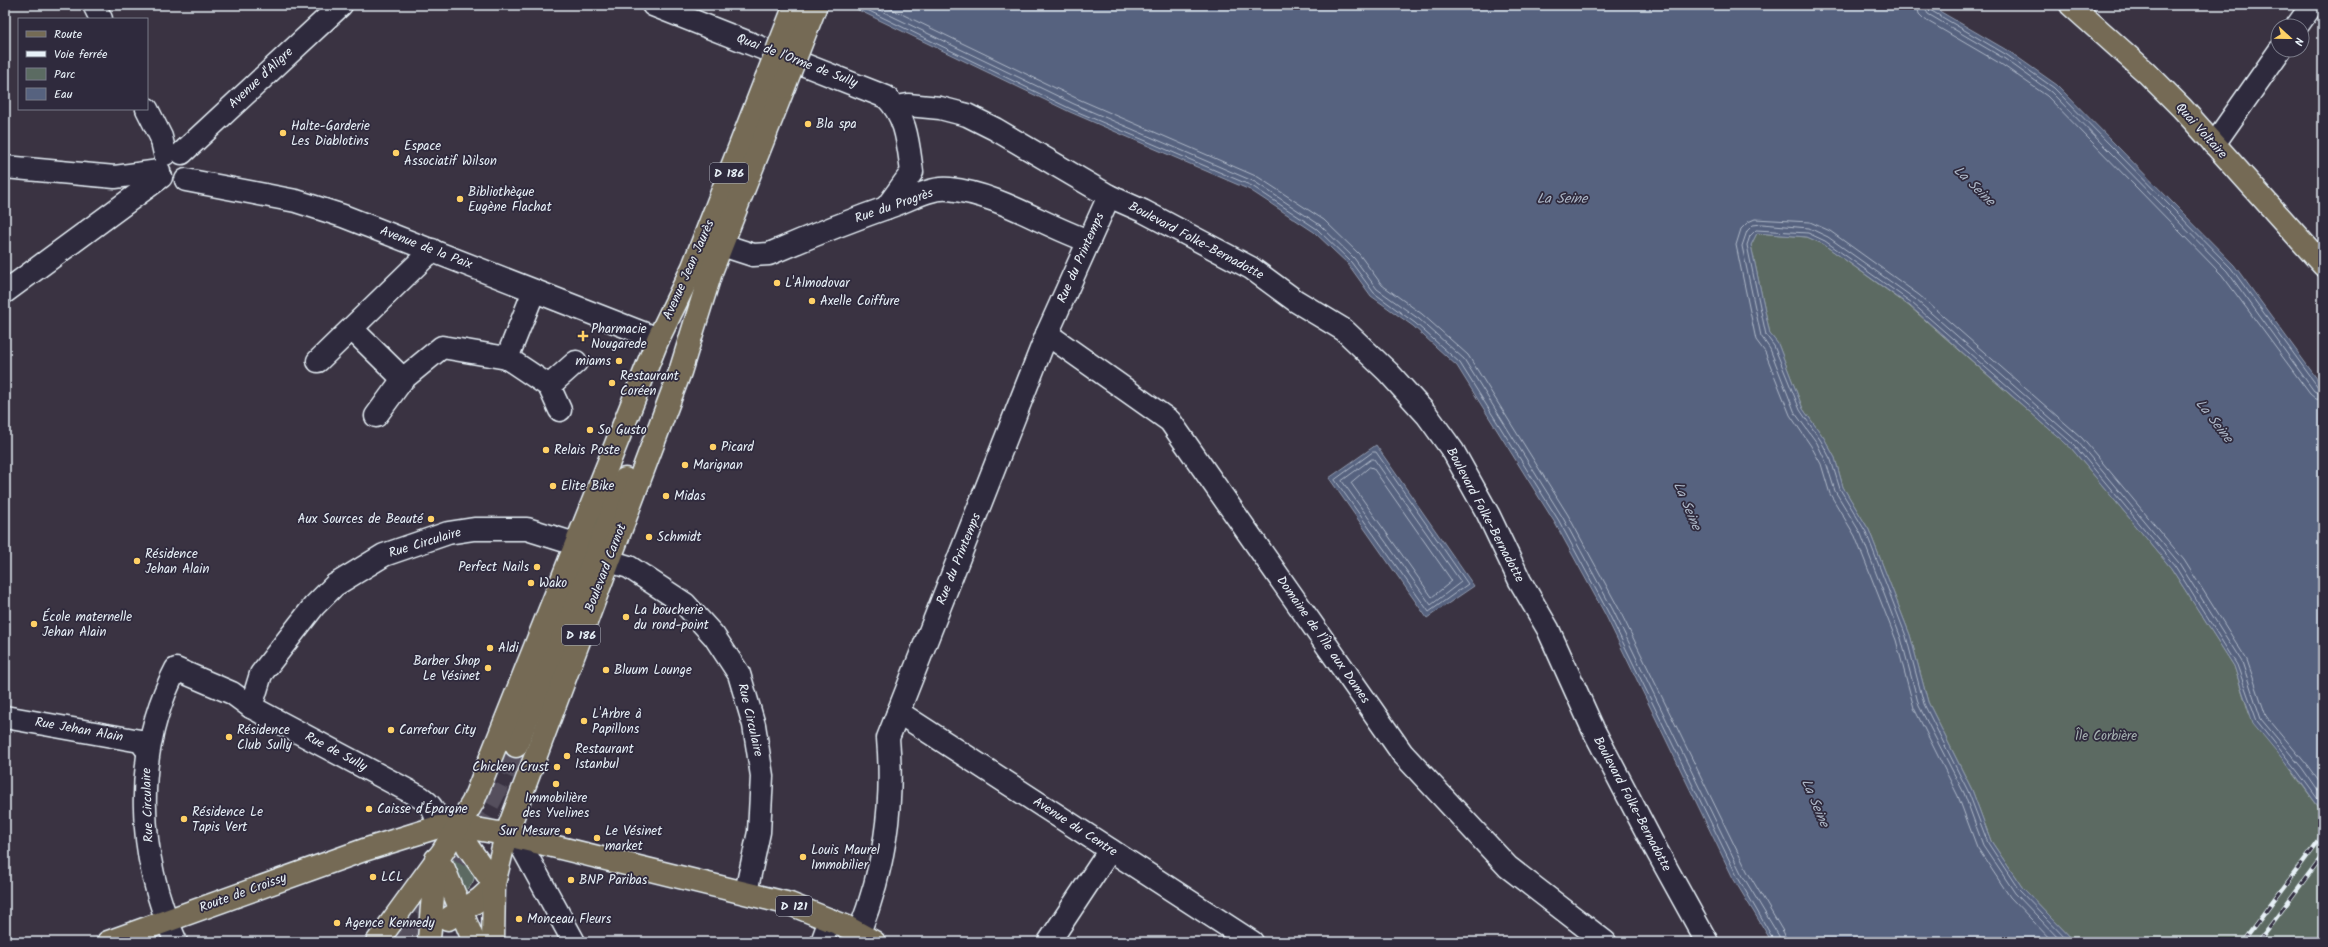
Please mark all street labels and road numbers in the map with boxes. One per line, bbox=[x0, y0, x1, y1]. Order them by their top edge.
street label: Quai de l'Orme de Sully bbox=[733, 28, 862, 94]
street label: Avenue d'Aligre bbox=[224, 42, 298, 114]
street label: Quai Voltaire bbox=[2170, 98, 2232, 164]
road number: D 186 bbox=[710, 163, 748, 183]
street label: Rue du Progrès bbox=[852, 183, 937, 229]
street label: Boulevard Folke-Bernadotte bbox=[1125, 196, 1268, 286]
street label: Rue du Printemps bbox=[1052, 209, 1111, 307]
street label: Avenue Jean Jaurès bbox=[658, 216, 721, 323]
street label: Avenue de la Paix bbox=[377, 221, 476, 275]
street label: Boulevard Folke-Bernadotte bbox=[1440, 444, 1530, 587]
street label: Rue du Printemps bbox=[931, 510, 987, 608]
street label: Boulevard Carnot bbox=[580, 520, 633, 615]
street label: Rue Circulaire bbox=[386, 522, 464, 564]
street label: Domaine de l'Île aux Dames bbox=[1271, 572, 1375, 709]
road number: D 186 bbox=[562, 625, 600, 645]
street label: Rue Circulaire bbox=[731, 681, 769, 759]
street label: Rue Jehan Alain bbox=[33, 712, 125, 748]
street label: Rue de Sully bbox=[301, 727, 372, 778]
street label: Boulevard Folke-Bernadotte bbox=[1587, 733, 1677, 876]
street label: Rue Circulaire bbox=[136, 767, 160, 843]
street label: Avenue du Centre bbox=[1029, 792, 1122, 862]
street label: Route de Croissy bbox=[196, 867, 290, 919]
road number: D 121 bbox=[776, 896, 812, 916]

